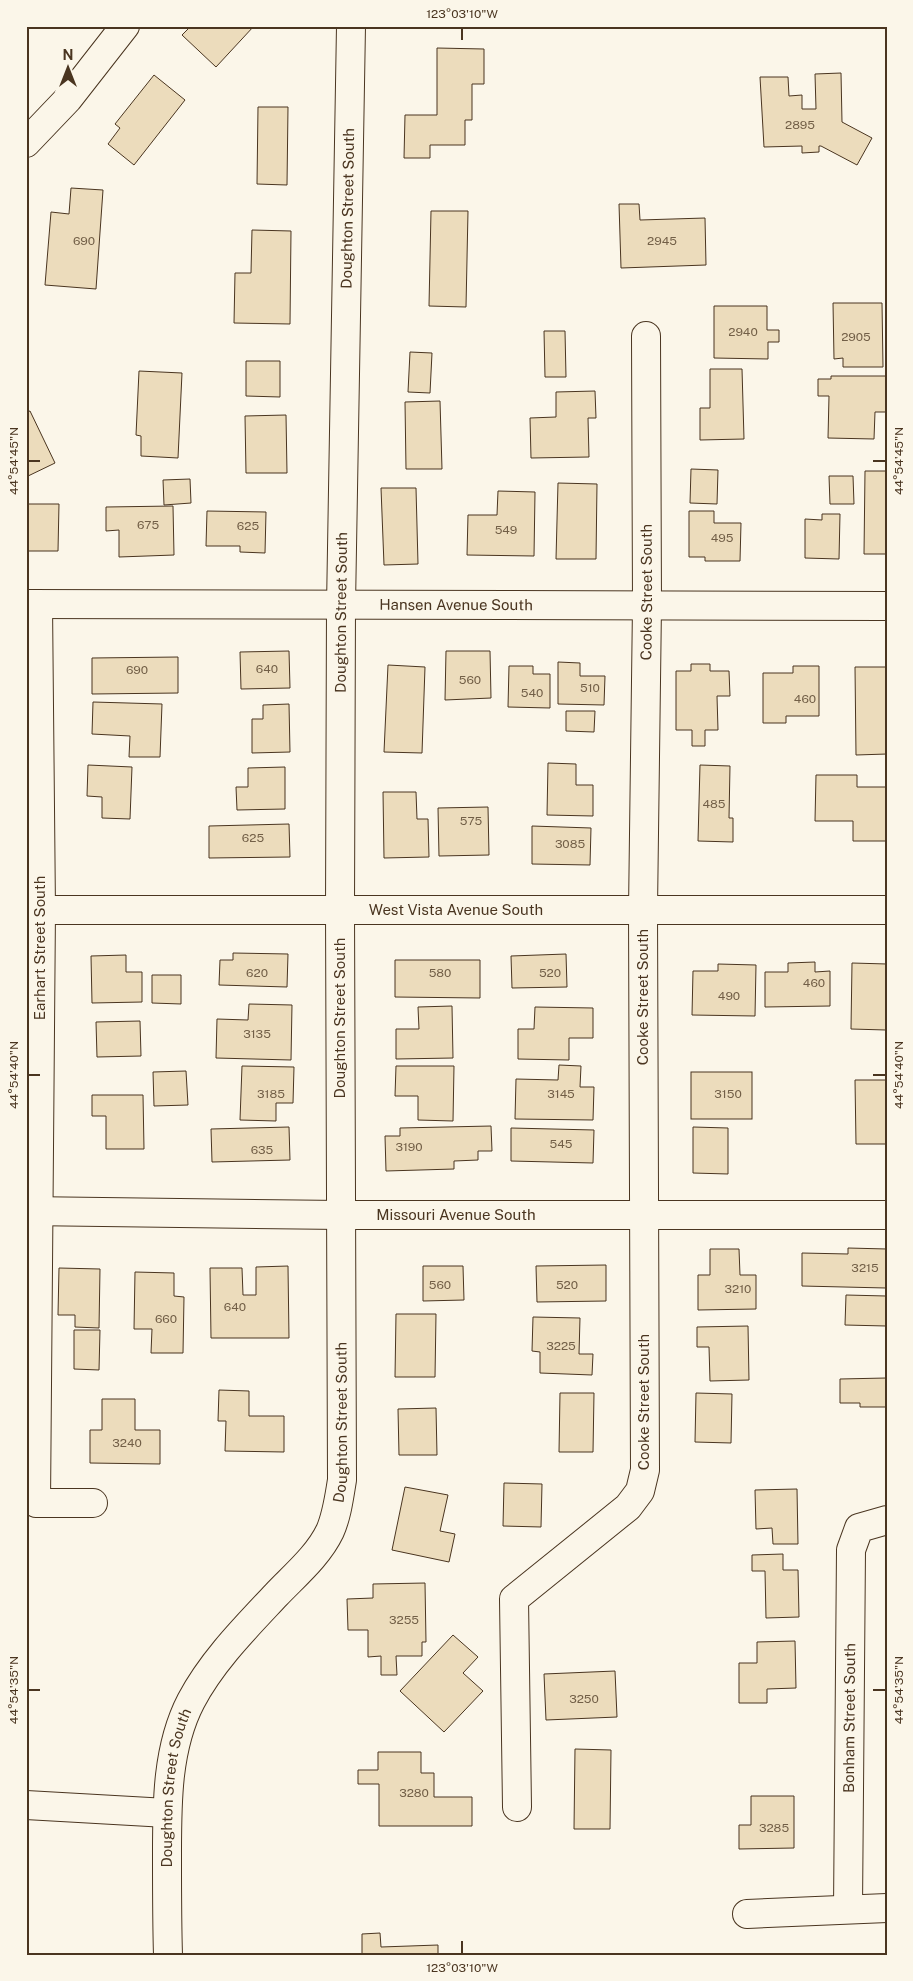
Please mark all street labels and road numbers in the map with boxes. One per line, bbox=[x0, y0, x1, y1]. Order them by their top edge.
street label: Doughton Street South bbox=[337, 128, 357, 289]
street label: Cooke Street South bbox=[637, 524, 655, 661]
street label: Doughton Street South bbox=[332, 532, 350, 693]
street label: Hansen Avenue South bbox=[379, 596, 533, 613]
street label: Earhart Street South bbox=[31, 876, 48, 1020]
street label: West Vista Avenue South bbox=[369, 901, 543, 918]
street label: Cooke Street South bbox=[634, 929, 651, 1065]
street label: Doughton Street South bbox=[331, 938, 348, 1098]
street label: Missouri Avenue South bbox=[376, 1206, 536, 1223]
street label: Cooke Street South bbox=[635, 1334, 652, 1470]
street label: Doughton Street South bbox=[329, 1342, 350, 1504]
street label: Bonham Street South bbox=[840, 1643, 858, 1793]
street label: Doughton Street South bbox=[158, 1706, 194, 1867]

